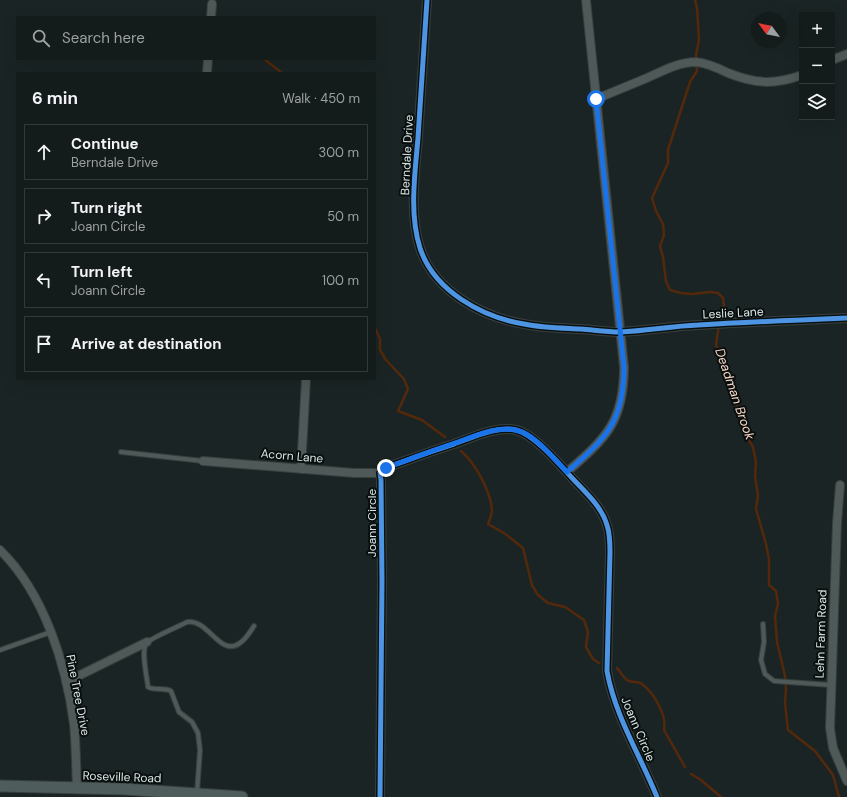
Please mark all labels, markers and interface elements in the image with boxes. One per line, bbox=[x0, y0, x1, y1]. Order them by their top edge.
north arrow bbox=[751, 12, 787, 48]
map controls bbox=[799, 12, 835, 120]
button: + bbox=[799, 12, 835, 48]
search box bbox=[16, 16, 376, 60]
icon: search bbox=[30, 27, 52, 49]
text: Search here bbox=[62, 28, 145, 48]
button: − bbox=[799, 48, 835, 84]
button: layers bbox=[799, 84, 835, 120]
text: 6 min bbox=[32, 87, 78, 109]
text: Walk · 450 m bbox=[282, 90, 360, 107]
route start bbox=[587, 90, 605, 108]
street label: Berndale Drive bbox=[397, 114, 417, 196]
text: Continue bbox=[71, 134, 139, 154]
icon: ahead bbox=[33, 141, 55, 163]
text: 300 m bbox=[318, 144, 359, 161]
text: Berndale Drive bbox=[71, 154, 158, 171]
text: Turn right bbox=[71, 198, 142, 218]
icon: right bbox=[33, 205, 55, 227]
text: 50 m bbox=[327, 208, 359, 225]
text: Joann Circle bbox=[71, 218, 145, 235]
text: Turn left bbox=[71, 262, 132, 282]
icon: left bbox=[33, 269, 55, 291]
text: 100 m bbox=[322, 272, 359, 289]
text: Joann Circle bbox=[71, 282, 145, 299]
street label: Leslie Lane bbox=[702, 303, 764, 323]
icon: arrive bbox=[33, 333, 55, 355]
text: Arrive at destination bbox=[71, 334, 222, 354]
water label: Deadman Brook bbox=[711, 346, 759, 442]
street label: Acorn Lane bbox=[260, 445, 324, 467]
route end bbox=[377, 459, 395, 477]
street label: Joann Circle bbox=[364, 488, 380, 557]
street label: Lehn Farm Road bbox=[811, 589, 831, 679]
street label: Pine Tree Drive bbox=[62, 653, 94, 737]
street label: Joann Circle bbox=[617, 694, 659, 764]
street label: Roseville Road bbox=[82, 768, 162, 786]

